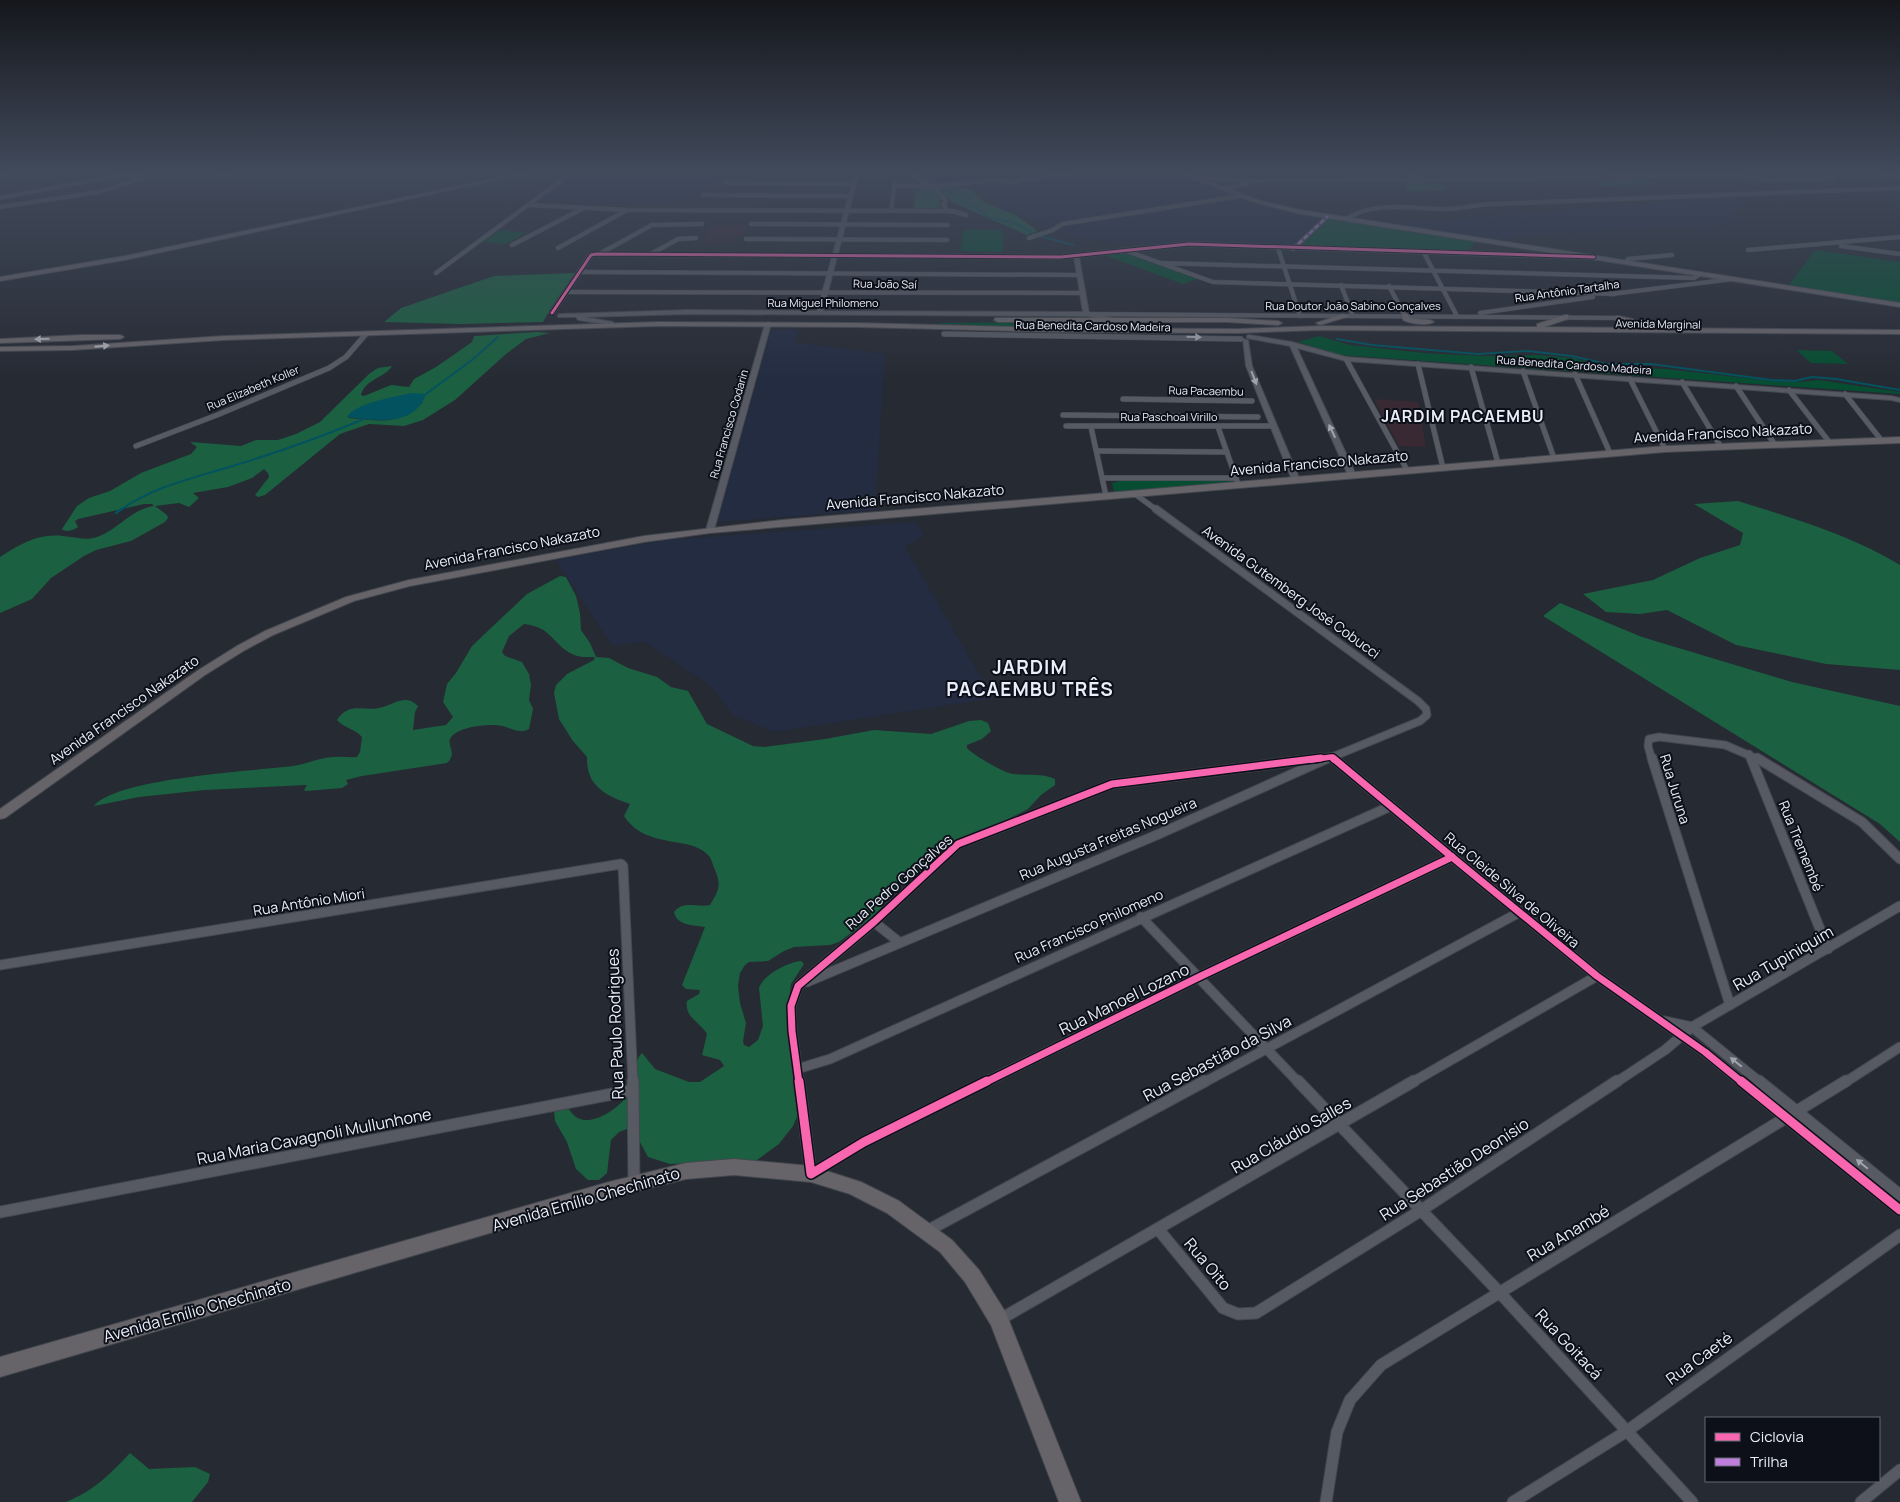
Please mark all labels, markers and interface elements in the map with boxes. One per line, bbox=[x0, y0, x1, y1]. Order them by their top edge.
street label: Rua João Saí bbox=[853, 275, 917, 292]
street label: Rua Antônio Tartalha bbox=[1514, 276, 1620, 305]
street label: Rua Miguel Philomeno bbox=[767, 295, 879, 310]
street label: Rua Doutor João Sabino Gonçalves bbox=[1265, 298, 1441, 313]
street label: Avenida Marginal bbox=[1615, 315, 1701, 332]
street label: Rua Benedita Cardoso Madeira bbox=[1015, 317, 1171, 334]
one-way arrow bbox=[1186, 333, 1202, 341]
one-way arrow bbox=[33, 335, 49, 343]
one-way arrow bbox=[95, 342, 111, 350]
street label: Rua Benedita Cardoso Madeira bbox=[1496, 352, 1652, 377]
street label: Rua Elizabeth Koller bbox=[204, 361, 301, 414]
street label: Rua Francisco Codarin bbox=[706, 368, 751, 480]
one-way arrow bbox=[1250, 371, 1258, 385]
street label: Rua Pacaembu bbox=[1168, 382, 1244, 399]
district label: JARDIM PACAEMBU bbox=[1381, 405, 1545, 427]
street label: Rua Paschoal Virillo bbox=[1120, 409, 1218, 424]
street label: Avenida Francisco Nakazato bbox=[1633, 418, 1813, 447]
one-way arrow bbox=[1327, 424, 1335, 438]
street label: Avenida Francisco Nakazato bbox=[1229, 445, 1409, 480]
street label: Avenida Francisco Nakazato bbox=[825, 479, 1005, 514]
street label: Avenida Francisco Nakazato bbox=[422, 521, 601, 574]
street label: Avenida Gutemberg José Cobucci bbox=[1199, 521, 1384, 663]
street label: Avenida Francisco Nakazato bbox=[45, 651, 202, 769]
district label: JARDIM PACAEMBU TRÊS bbox=[946, 654, 1114, 702]
street label: Rua Juruna bbox=[1656, 752, 1695, 826]
street label: Rua Augusta Freitas Nogueira bbox=[1016, 793, 1199, 884]
street label: Rua Tremembé bbox=[1775, 798, 1828, 894]
street label: Rua Cleide Silva de Oliveira bbox=[1441, 827, 1584, 952]
street label: Rua Pedro Gonçalves bbox=[841, 830, 956, 933]
street label: Rua Antônio Miori bbox=[252, 883, 366, 920]
street label: Rua Francisco Philomeno bbox=[1012, 884, 1166, 967]
street label: Rua Tupiniquim bbox=[1729, 920, 1837, 996]
street label: Rua Paulo Rodrigues bbox=[601, 948, 629, 1100]
street label: Rua Manoel Lozano bbox=[1055, 958, 1193, 1040]
street label: Rua Sebastião da Silva bbox=[1139, 1010, 1295, 1106]
one-way arrow bbox=[1730, 1057, 1743, 1068]
street label: Rua Cláudio Salles bbox=[1227, 1092, 1355, 1178]
street label: Rua Maria Cavagnoli Mullunhone bbox=[195, 1102, 433, 1170]
street label: Rua Sebastião Deonísio bbox=[1375, 1112, 1533, 1226]
one-way arrow bbox=[1856, 1159, 1869, 1170]
street label: Avenida Emílio Chechinato bbox=[490, 1162, 682, 1236]
street label: Rua Anambé bbox=[1523, 1200, 1613, 1266]
street label: Rua Oito bbox=[1179, 1233, 1237, 1295]
street label: Avenida Emílio Chechinato bbox=[101, 1273, 293, 1347]
street label: Rua Goitacá bbox=[1531, 1304, 1607, 1384]
street label: Rua Caeté bbox=[1661, 1326, 1737, 1390]
legend bbox=[1705, 1417, 1880, 1482]
text: Ciclovia bbox=[1750, 1426, 1804, 1447]
text: Trilha bbox=[1750, 1451, 1788, 1472]

